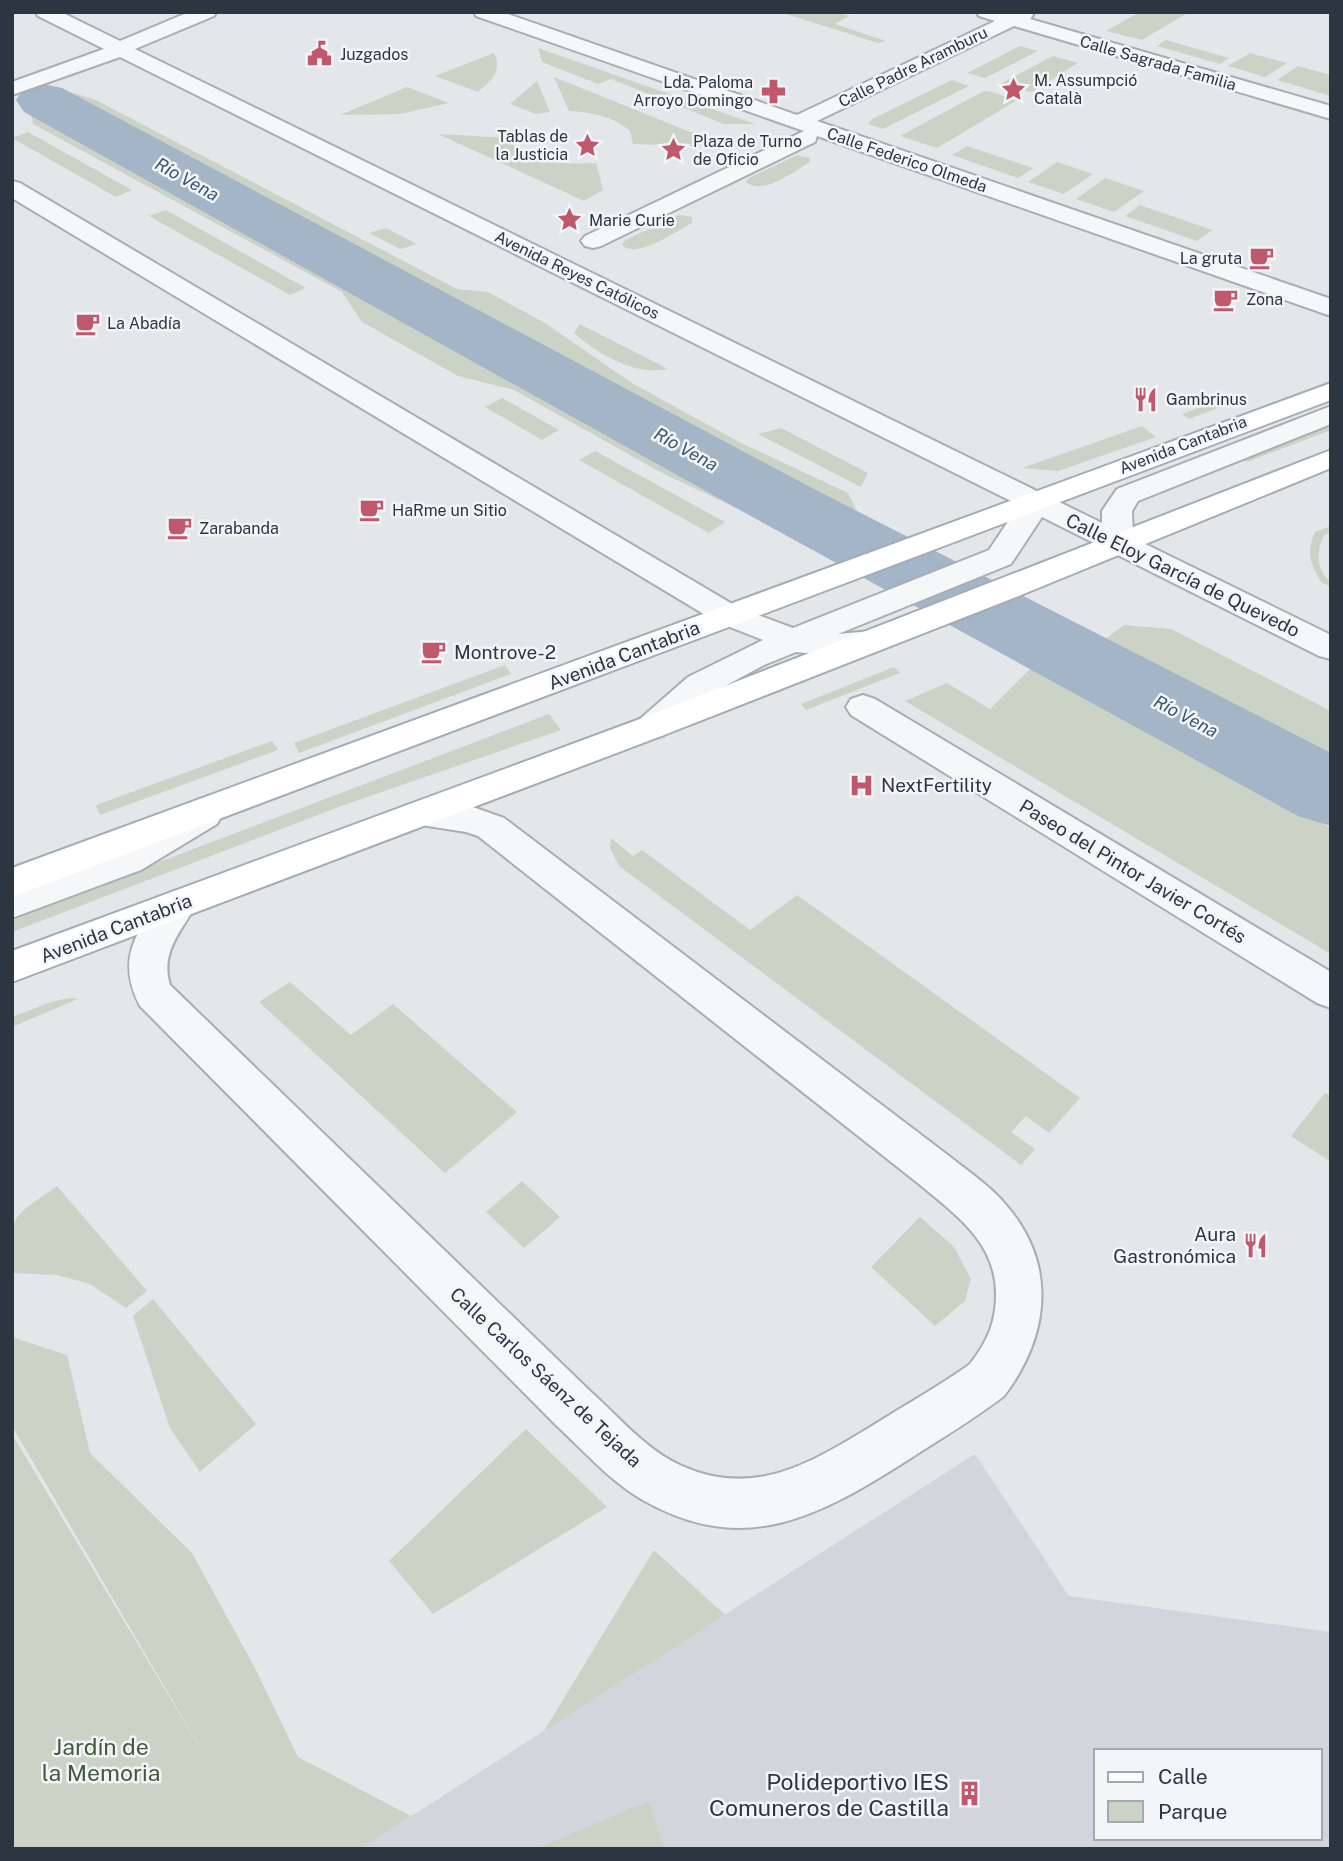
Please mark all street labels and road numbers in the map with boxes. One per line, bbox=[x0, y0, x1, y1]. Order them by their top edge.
street label: Calle Padre Aramburu bbox=[835, 23, 991, 111]
street label: Calle Sagrada Familia bbox=[1078, 32, 1238, 94]
street label: Calle Federico Olmeda bbox=[824, 124, 990, 196]
street label: Avenida Reyes Católicos bbox=[492, 227, 662, 323]
street label: Avenida Cantabria bbox=[1117, 412, 1249, 478]
street label: Calle Eloy García de Quevedo bbox=[1062, 509, 1304, 641]
street label: Avenida Cantabria bbox=[545, 616, 703, 694]
street label: Paseo del Pintor Javier Cortés bbox=[1016, 794, 1250, 948]
street label: Avenida Cantabria bbox=[37, 889, 195, 967]
street label: Calle Carlos Sáenz de Tejada bbox=[446, 1283, 646, 1471]

